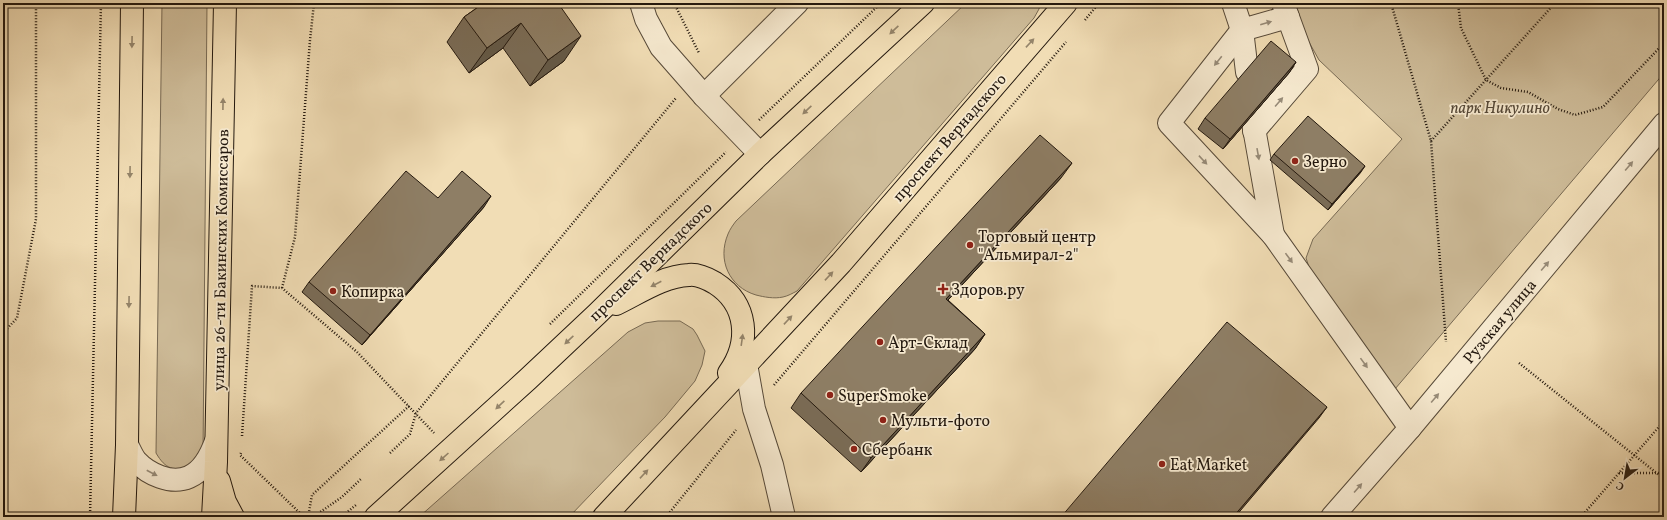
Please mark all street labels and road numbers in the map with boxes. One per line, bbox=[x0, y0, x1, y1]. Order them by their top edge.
street label: проспект Вернадского bbox=[889, 69, 1012, 207]
street label: улица 26-ти Бакинских Комиссаров bbox=[209, 129, 235, 391]
street label: проспект Вернадского bbox=[585, 198, 718, 327]
street label: Рузская улица bbox=[1459, 275, 1542, 369]

